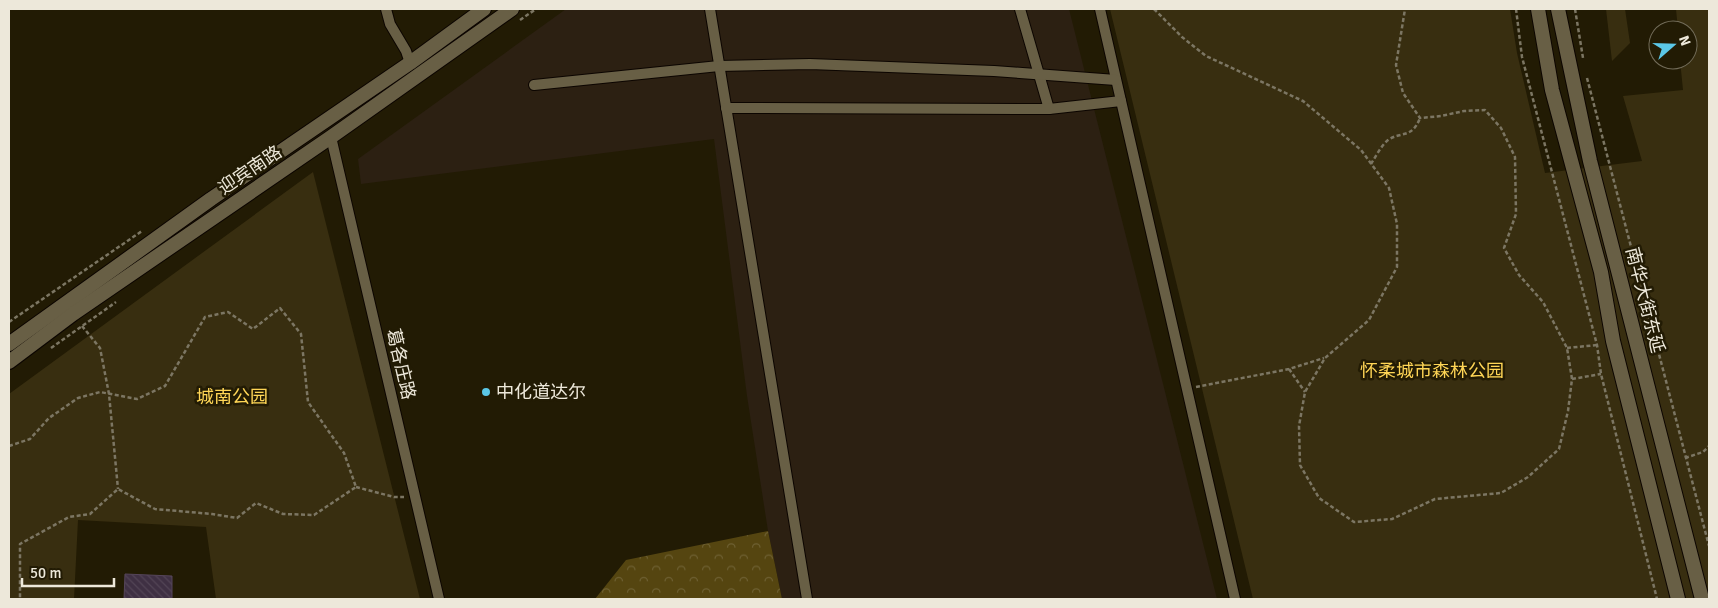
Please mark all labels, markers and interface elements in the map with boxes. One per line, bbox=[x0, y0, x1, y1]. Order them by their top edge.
north arrow bbox=[1648, 20, 1698, 70]
text: N bbox=[1675, 33, 1694, 48]
street label: 迎宾南路 bbox=[214, 141, 286, 199]
street label: 南华大街东延 bbox=[1621, 245, 1669, 355]
street label: 葛各庄路 bbox=[382, 326, 420, 402]
park label: 怀柔城市森林公园 bbox=[1360, 360, 1504, 382]
place label: 中化道达尔 bbox=[496, 381, 586, 403]
park label: 城南公园 bbox=[196, 386, 268, 408]
marker: 中化道达尔 bbox=[480, 386, 492, 398]
scale bar bbox=[22, 556, 115, 588]
text: 50 m bbox=[30, 564, 61, 582]

